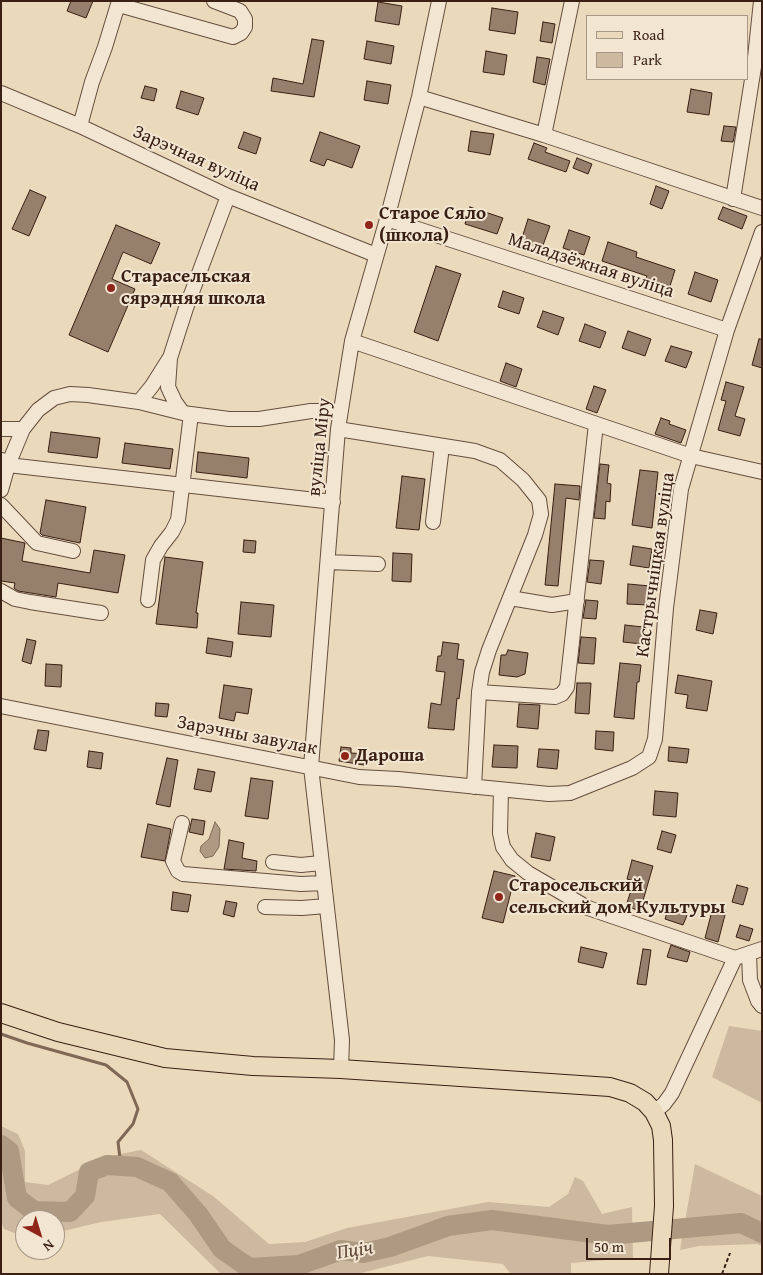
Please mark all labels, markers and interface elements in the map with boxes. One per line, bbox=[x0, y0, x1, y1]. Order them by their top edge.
legend bbox=[586, 15, 748, 80]
text: Road bbox=[633, 24, 664, 45]
text: Park bbox=[633, 49, 662, 70]
street label: Зарэчная вуліца bbox=[129, 121, 263, 197]
place label: Старое Сяло (школа) bbox=[379, 203, 486, 247]
marker: Старое Сяло (школа) bbox=[363, 219, 375, 231]
street label: Маладзёжная вуліца bbox=[505, 228, 677, 304]
place label: Старасельская сярэдняя школа bbox=[121, 266, 265, 310]
marker: Старасельская сярэдняя школа bbox=[105, 282, 117, 294]
street label: вуліца Міру bbox=[303, 397, 337, 497]
street label: Кастрычніцкая вуліца bbox=[632, 471, 680, 659]
street label: Зарэчны завулак bbox=[175, 711, 319, 761]
place label: Дароша bbox=[355, 745, 424, 767]
marker: Дароша bbox=[339, 750, 351, 762]
place label: Старосельский сельский дом Культуры bbox=[509, 875, 725, 919]
marker: Старосельский сельский дом Культуры bbox=[493, 891, 505, 903]
north arrow bbox=[15, 1210, 65, 1260]
scale bar bbox=[588, 1228, 673, 1260]
text: N bbox=[39, 1235, 59, 1257]
water label: Пціч bbox=[335, 1236, 375, 1266]
text: 50 m bbox=[594, 1236, 624, 1257]

